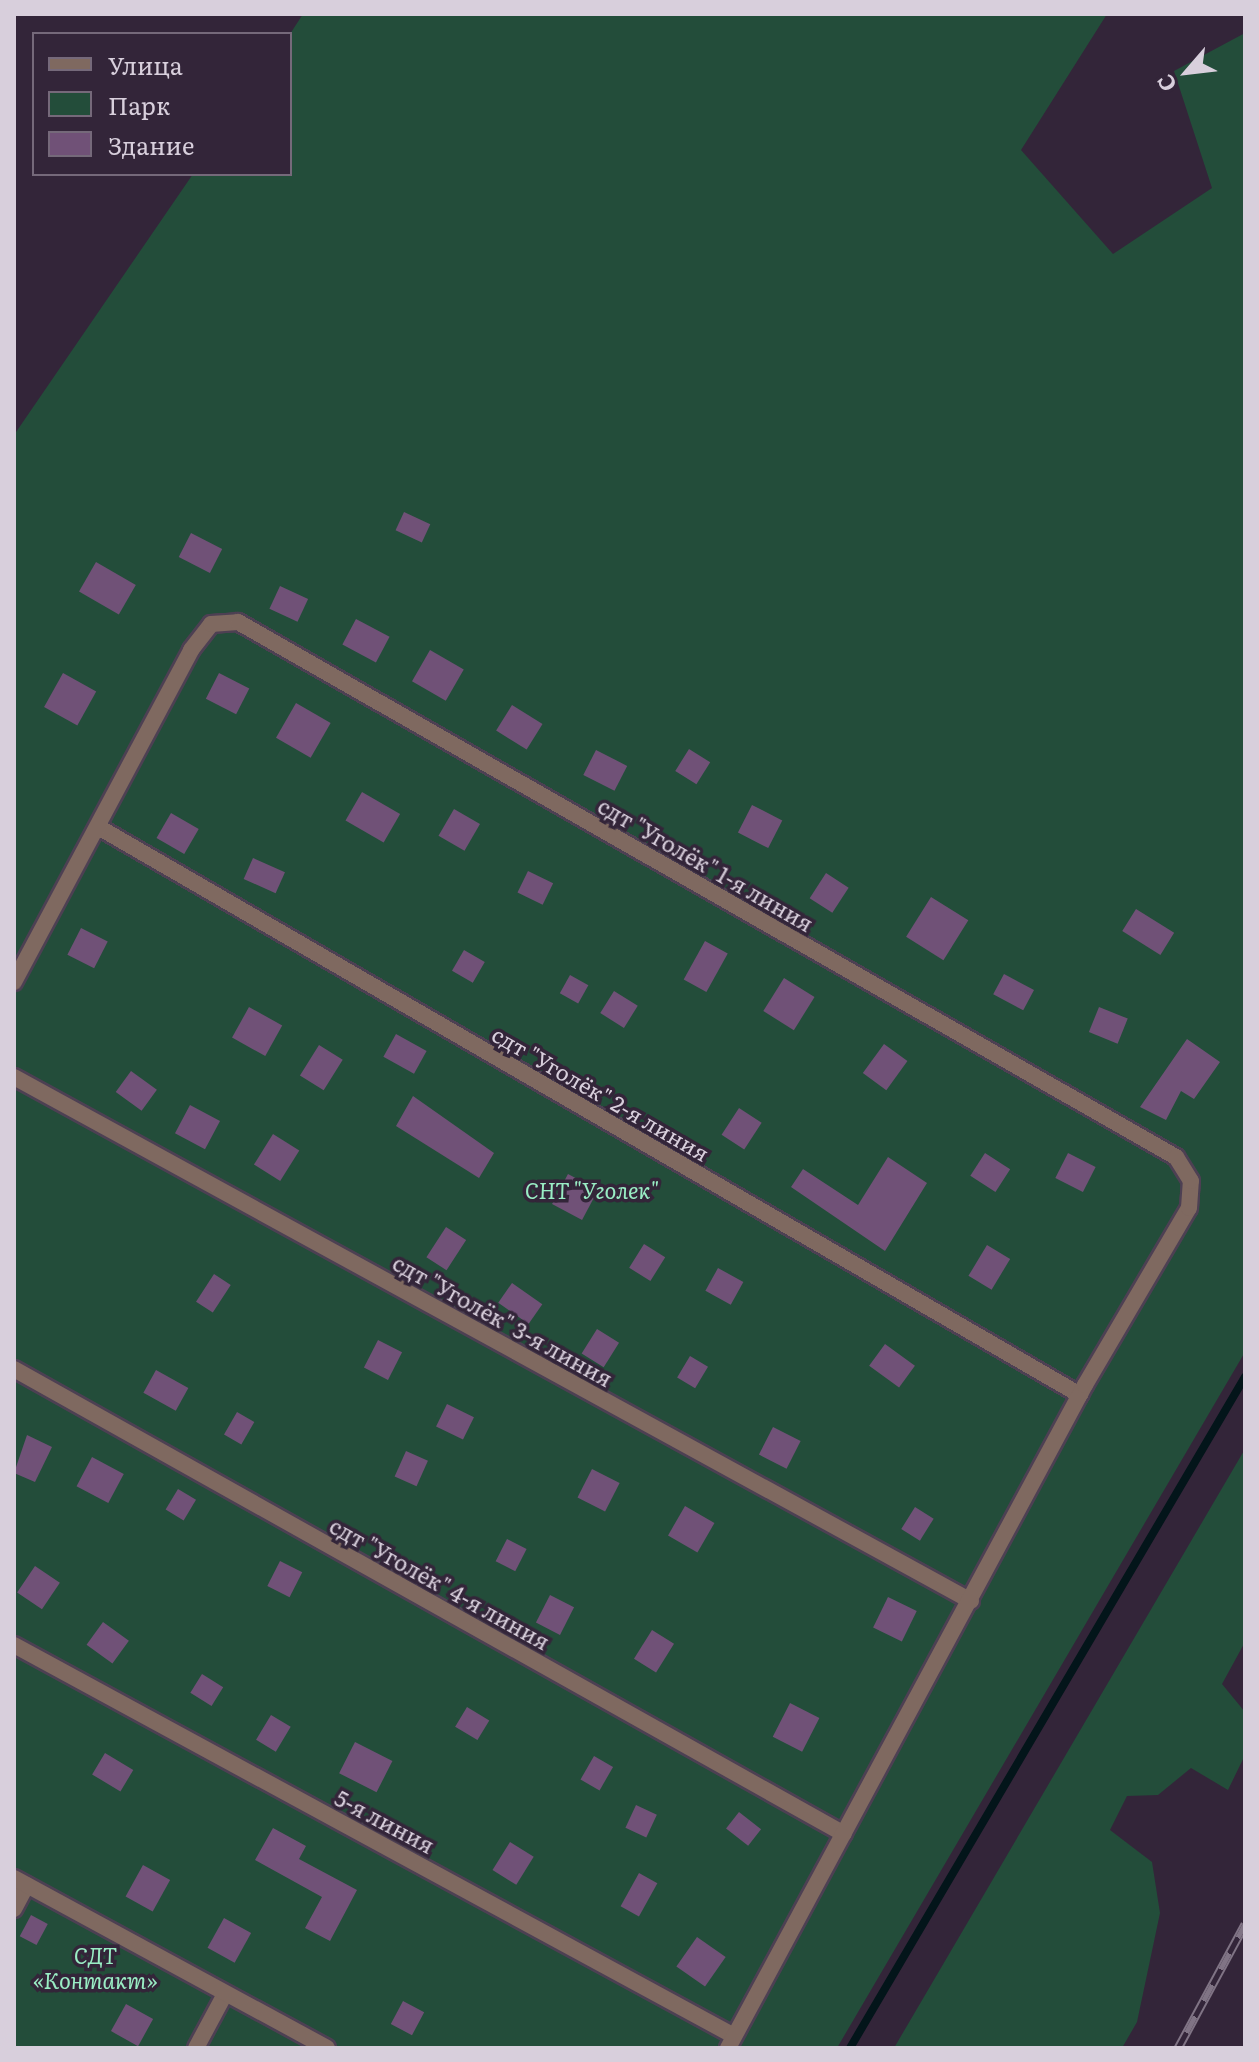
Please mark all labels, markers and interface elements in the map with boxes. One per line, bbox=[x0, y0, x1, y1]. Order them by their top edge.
legend bbox=[32, 32, 292, 176]
north arrow bbox=[1147, 32, 1227, 112]
text: Улица bbox=[108, 47, 183, 82]
text: С bbox=[1147, 69, 1184, 98]
text: Парк bbox=[108, 87, 170, 122]
text: Здание bbox=[108, 127, 194, 162]
street label: сдт "Уголёк" 1-я линия bbox=[594, 792, 818, 936]
street label: сдт "Уголёк" 2-я линия bbox=[488, 1020, 714, 1166]
park label: СНТ "Уголек" bbox=[525, 1177, 659, 1203]
street label: сдт "Уголёк" 3-я линия bbox=[389, 1249, 617, 1391]
street label: сдт "Уголёк" 4-я линия bbox=[325, 1512, 555, 1654]
street label: 5-я линия bbox=[331, 1784, 439, 1858]
park label: СДТ «Контакт» bbox=[33, 1941, 157, 1992]

